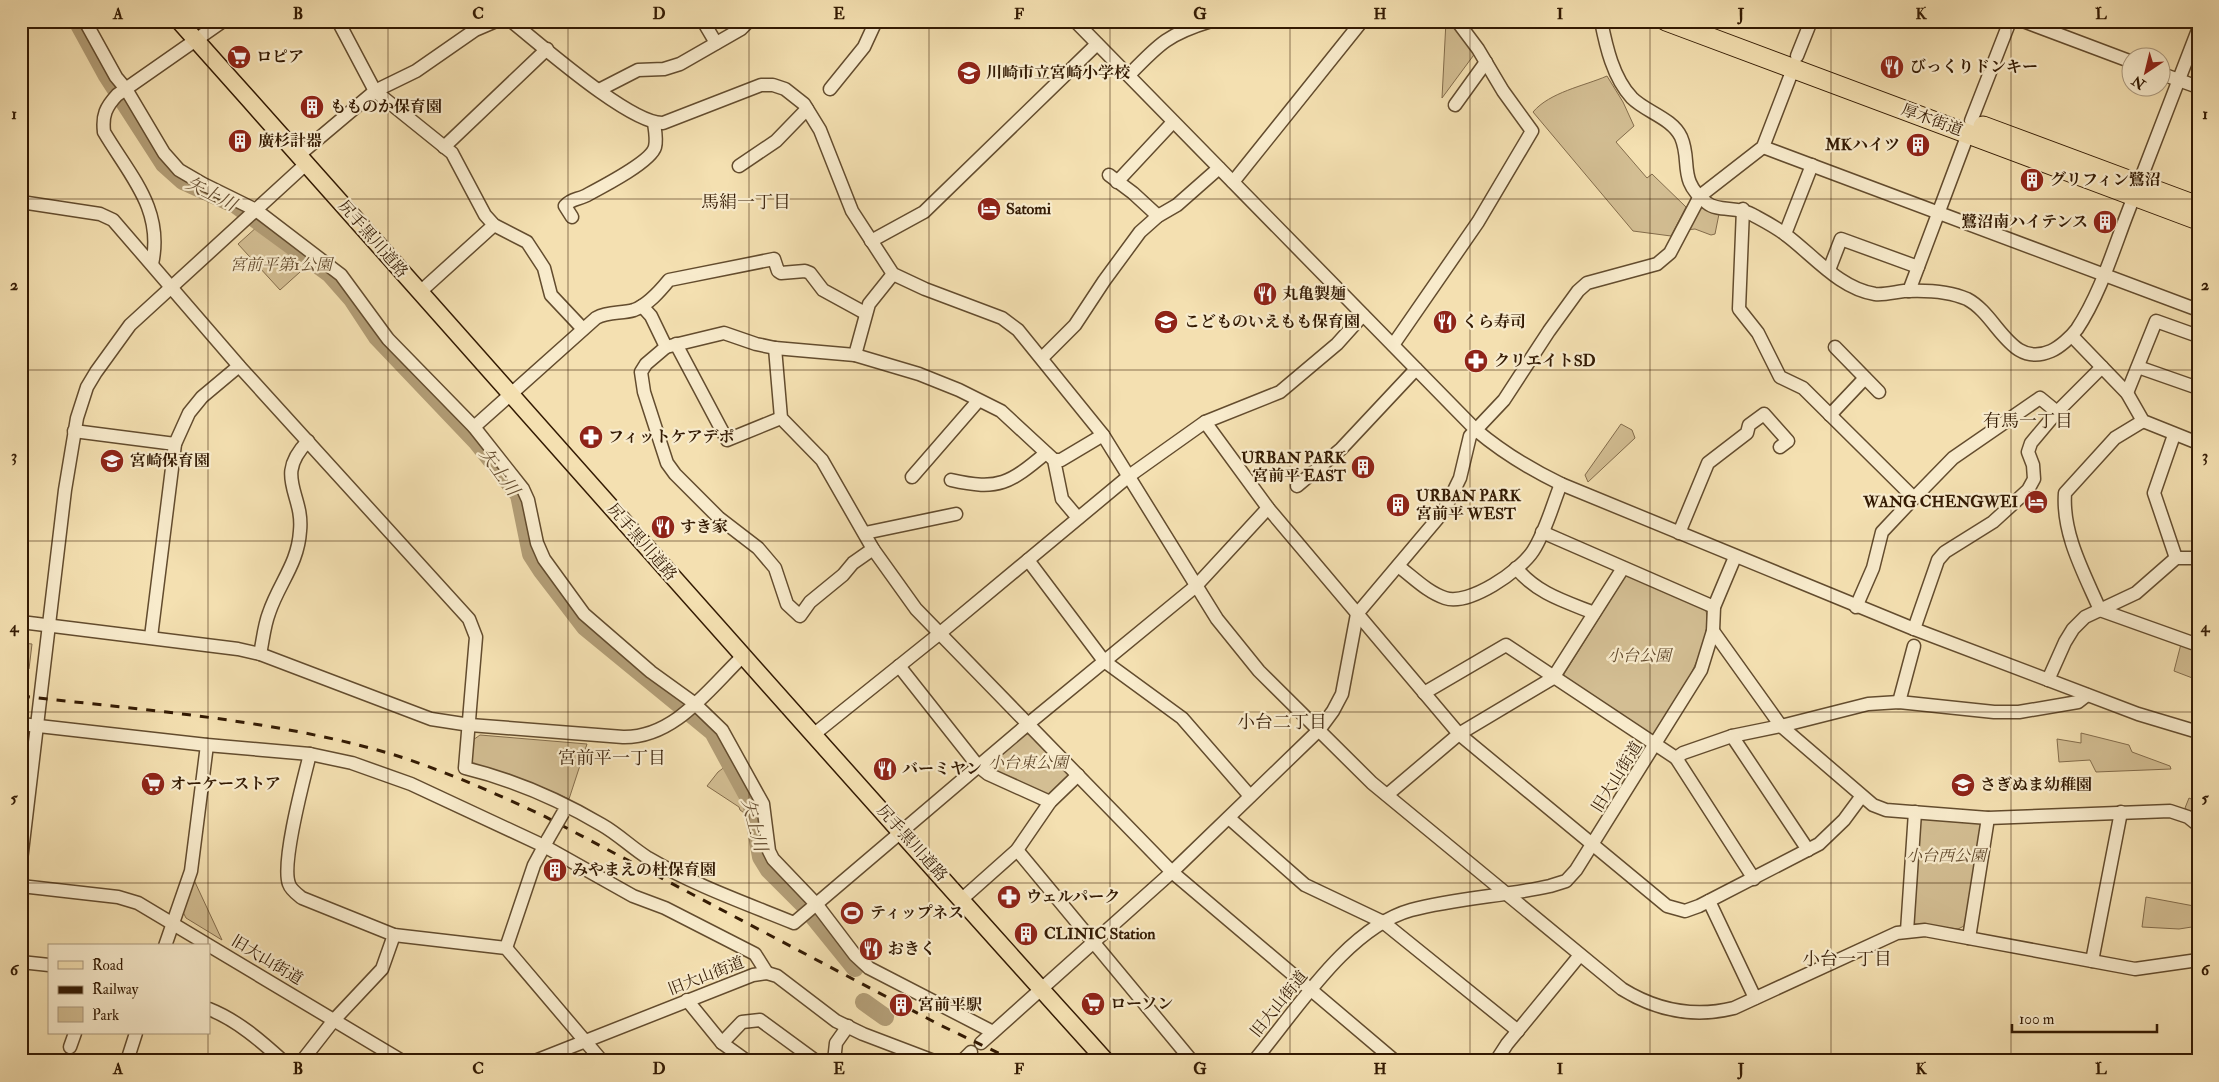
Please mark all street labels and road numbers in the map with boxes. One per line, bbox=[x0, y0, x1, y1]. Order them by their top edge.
street label: 厚木街道 bbox=[1899, 100, 1965, 140]
street label: 尻手黒川道路 bbox=[334, 196, 412, 282]
street label: 尻手黒川道路 bbox=[603, 499, 681, 585]
street label: 旧大山街道 bbox=[1587, 738, 1647, 816]
street label: 尻手黒川道路 bbox=[872, 801, 952, 885]
street label: 旧大山街道 bbox=[228, 931, 306, 989]
street label: 旧大山街道 bbox=[665, 952, 747, 1000]
street label: 旧大山街道 bbox=[1246, 967, 1312, 1041]

